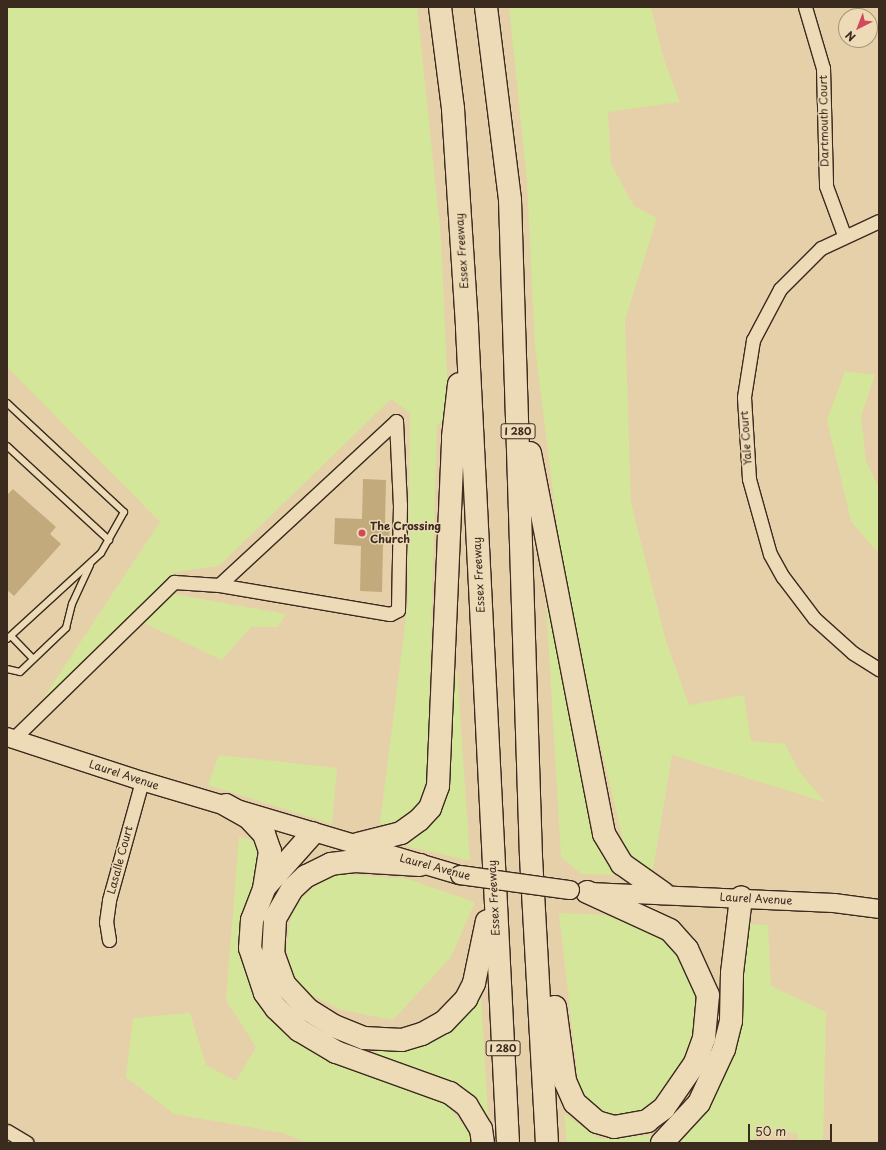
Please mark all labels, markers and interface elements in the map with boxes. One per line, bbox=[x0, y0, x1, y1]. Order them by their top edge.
north arrow bbox=[838, 8, 878, 48]
text: N bbox=[841, 27, 859, 46]
street label: Dartmouth Court bbox=[817, 75, 831, 167]
street label: Essex Freeway bbox=[453, 212, 471, 290]
street label: Yale Court bbox=[737, 410, 755, 466]
road number: I 280 bbox=[500, 423, 536, 439]
place label: The Crossing Church bbox=[370, 520, 441, 546]
marker: The Crossing Church bbox=[357, 528, 367, 538]
street label: Essex Freeway bbox=[470, 536, 488, 614]
street label: Laurel Avenue bbox=[87, 757, 161, 793]
street label: Lasalle Court bbox=[104, 824, 136, 896]
street label: Laurel Avenue bbox=[398, 851, 472, 883]
street label: Essex Freeway bbox=[485, 859, 503, 937]
street label: Laurel Avenue bbox=[719, 890, 793, 908]
road number: I 280 bbox=[485, 1040, 521, 1056]
scale bar bbox=[750, 1116, 834, 1142]
text: 50 m bbox=[755, 1122, 786, 1140]

